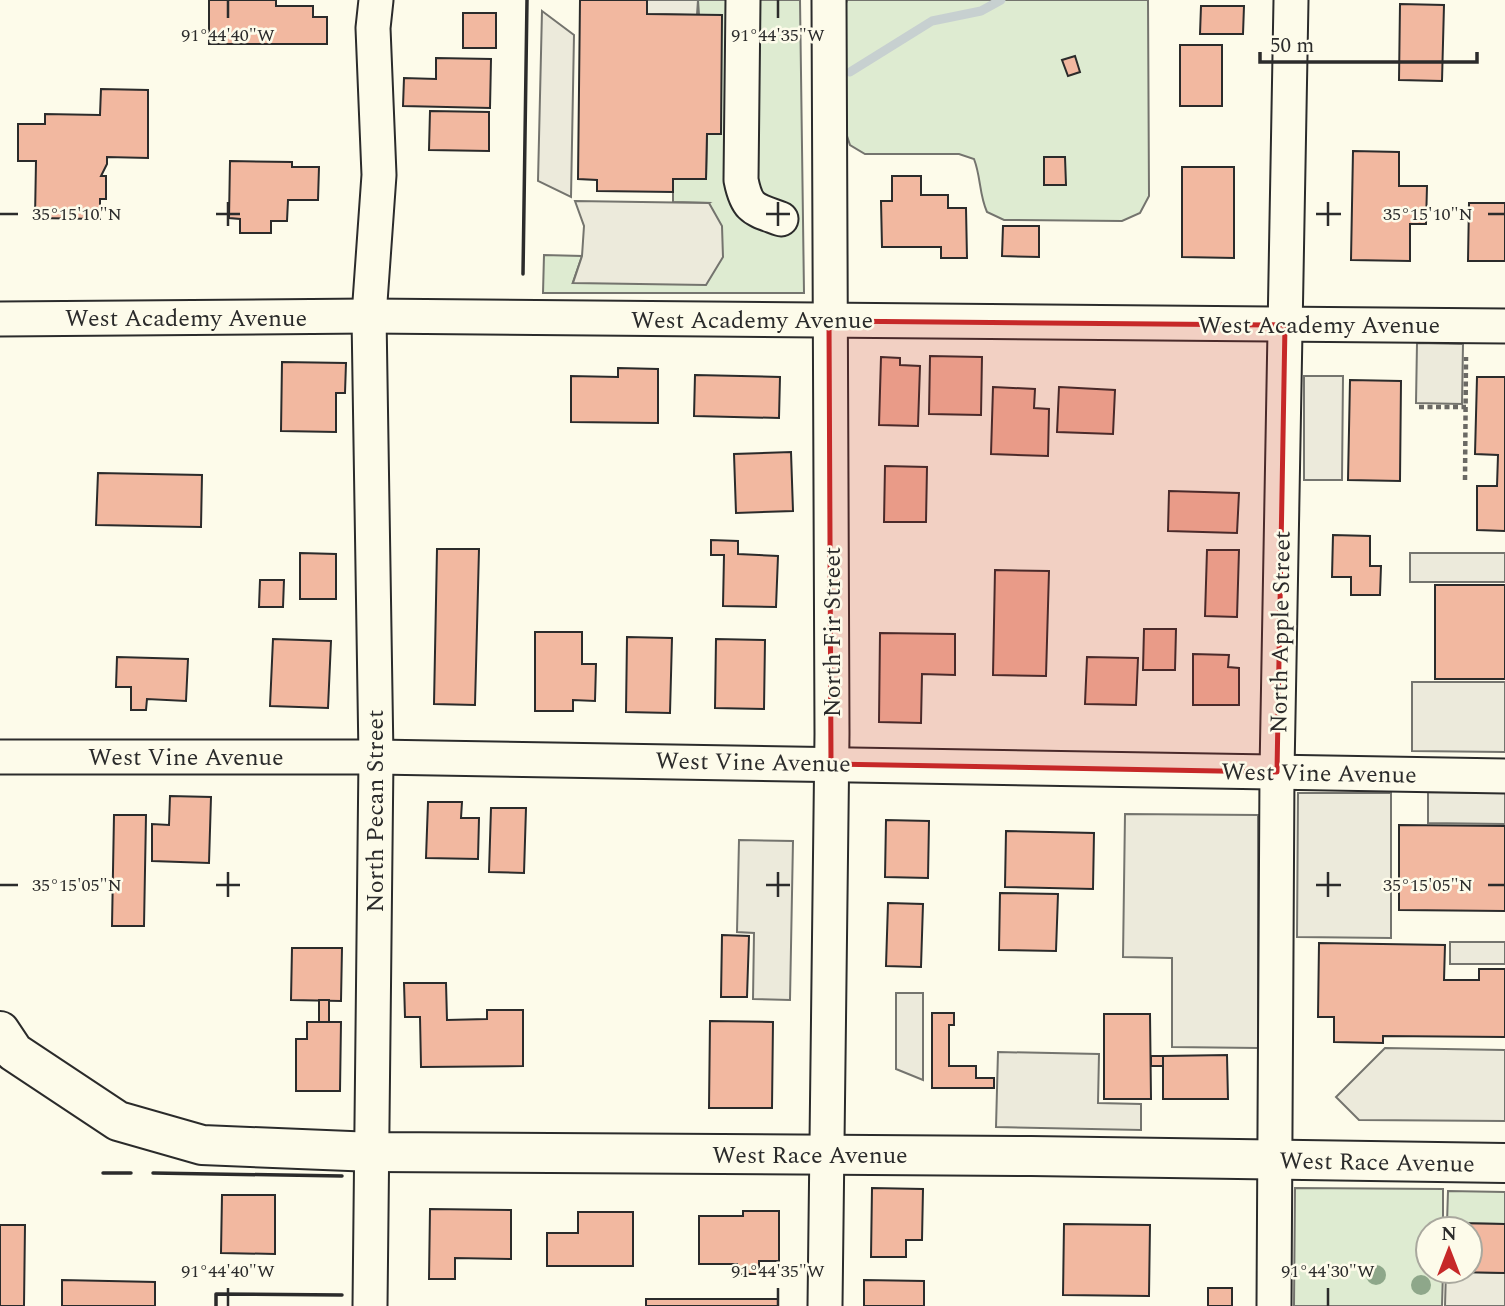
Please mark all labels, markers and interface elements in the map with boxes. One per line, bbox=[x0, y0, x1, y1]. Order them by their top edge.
scale bar bbox=[1260, 21, 1477, 65]
text: 91°44'40"W bbox=[181, 22, 275, 49]
text: 91°44'35"W bbox=[731, 22, 825, 49]
text: 50 m bbox=[1270, 30, 1314, 62]
text: 35°15'10"N bbox=[32, 201, 122, 228]
text: 35°15'10"N bbox=[1383, 201, 1473, 228]
street label: West Academy Avenue bbox=[65, 301, 307, 337]
street label: West Academy Avenue bbox=[631, 303, 873, 339]
street label: West Academy Avenue bbox=[1198, 308, 1440, 344]
street label: North Apple Street bbox=[1261, 530, 1301, 734]
street label: North Fir Street bbox=[815, 547, 851, 717]
street label: North Pecan Street bbox=[358, 710, 394, 912]
street label: West Vine Avenue bbox=[88, 740, 284, 776]
street label: West Vine Avenue bbox=[655, 743, 851, 783]
street label: West Vine Avenue bbox=[1221, 754, 1417, 794]
text: 35°15'05"N bbox=[32, 872, 122, 899]
text: 35°15'05"N bbox=[1383, 872, 1473, 899]
street label: West Race Avenue bbox=[712, 1138, 908, 1174]
street label: West Race Avenue bbox=[1279, 1143, 1475, 1183]
north arrow bbox=[1414, 1215, 1484, 1285]
text: N bbox=[1441, 1220, 1457, 1249]
text: 91°44'40"W bbox=[181, 1258, 275, 1285]
text: 91°44'35"W bbox=[731, 1258, 825, 1285]
text: 91°44'30"W bbox=[1281, 1258, 1375, 1285]

